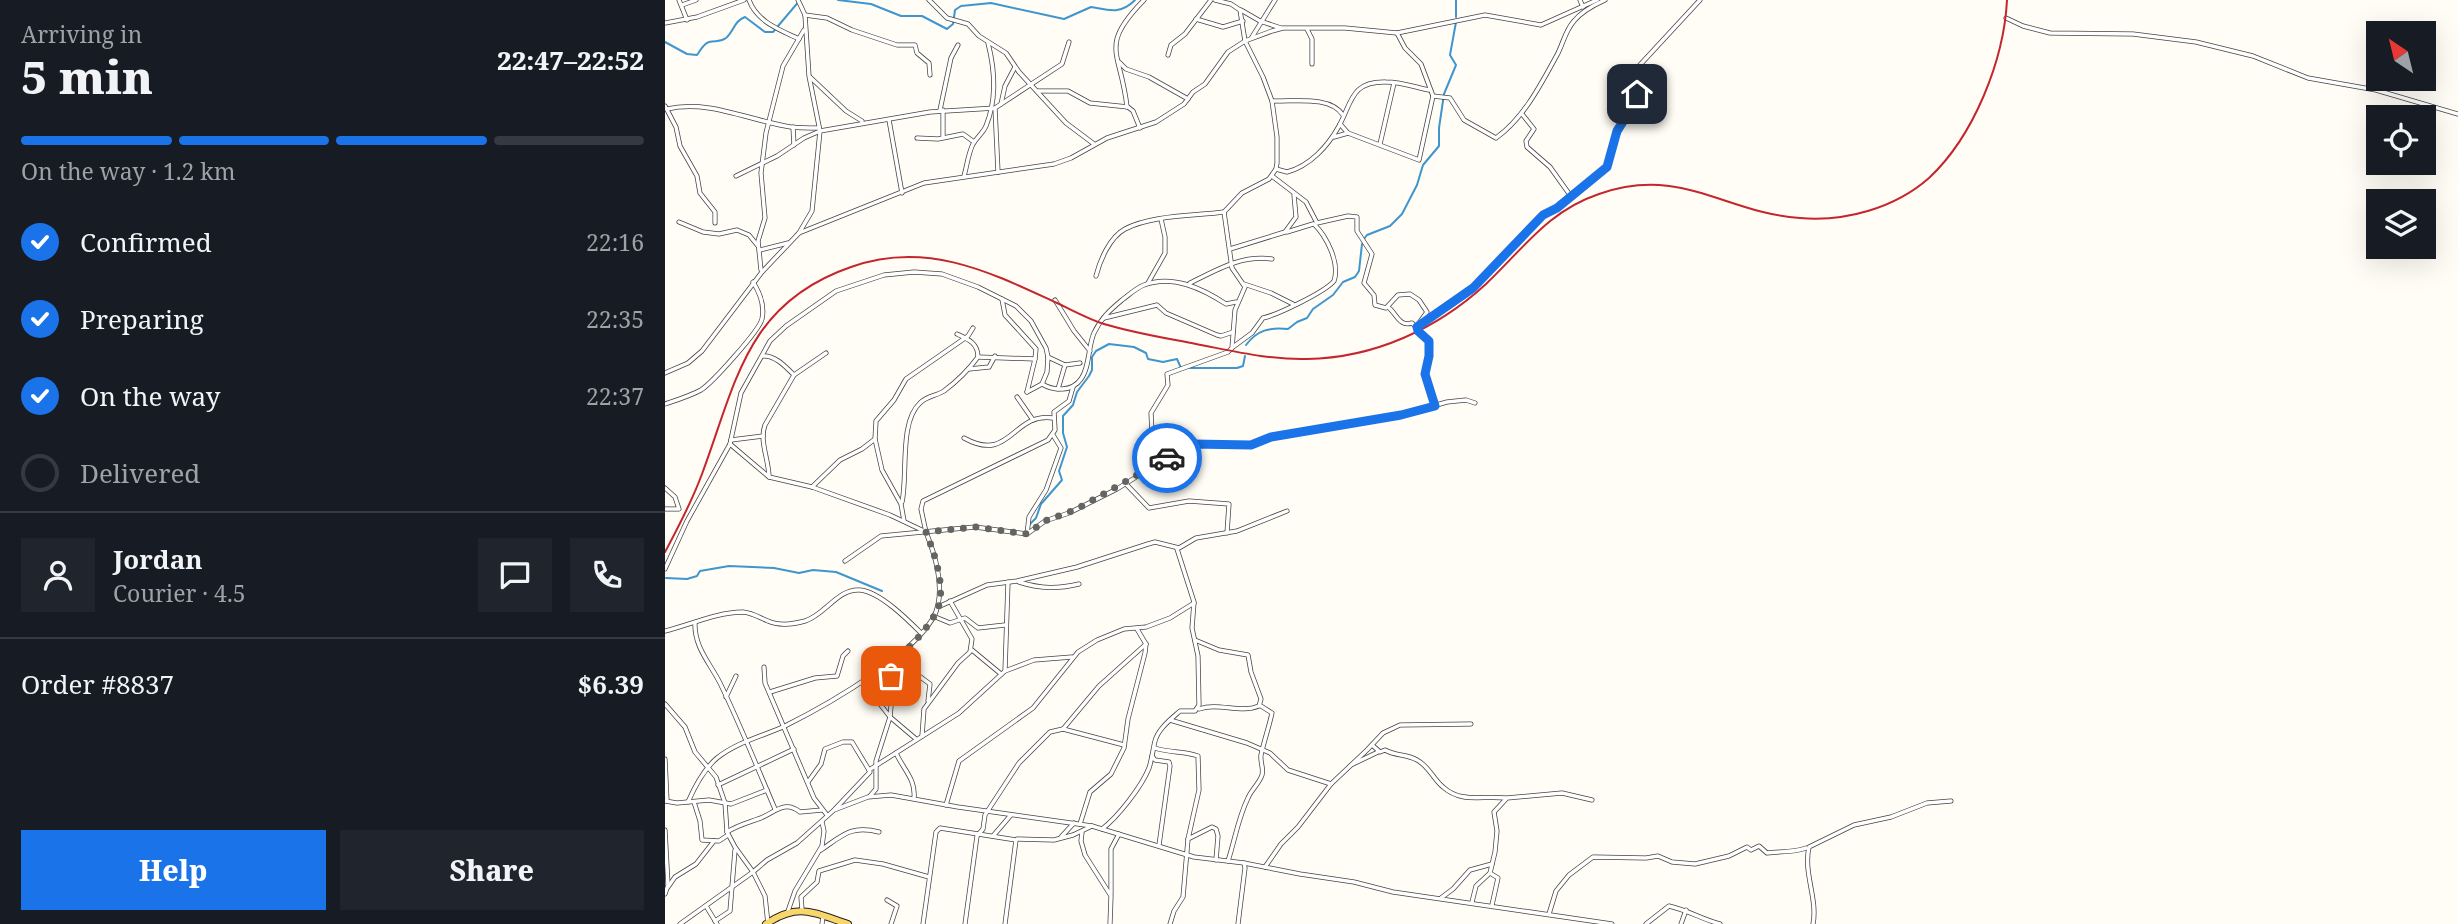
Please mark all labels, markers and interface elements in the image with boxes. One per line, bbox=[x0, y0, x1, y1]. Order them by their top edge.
text: Arriving in bbox=[21, 18, 142, 50]
north arrow bbox=[2366, 21, 2436, 91]
map controls bbox=[2366, 21, 2436, 259]
text: 22:47–22:52 bbox=[497, 42, 644, 78]
text: 5 min bbox=[21, 45, 153, 107]
pin bbox=[1607, 64, 1667, 124]
icon: home bbox=[1618, 75, 1656, 113]
button: locate bbox=[2366, 105, 2436, 175]
text: On the way · 1.2 km bbox=[21, 155, 236, 187]
button: layers bbox=[2366, 189, 2436, 259]
icon: check bbox=[21, 223, 59, 261]
text: Confirmed bbox=[80, 224, 212, 260]
text: 22:16 bbox=[586, 226, 644, 258]
icon: check bbox=[21, 300, 59, 338]
text: Preparing bbox=[80, 301, 204, 337]
text: 22:35 bbox=[586, 303, 644, 335]
icon: check bbox=[21, 377, 59, 415]
text: On the way bbox=[80, 378, 220, 414]
text: 22:37 bbox=[586, 380, 644, 412]
courier bbox=[1132, 423, 1202, 493]
icon: car bbox=[1148, 439, 1186, 477]
text: Delivered bbox=[80, 455, 200, 491]
button: person bbox=[21, 538, 95, 612]
button: chat bbox=[478, 538, 552, 612]
button: phone bbox=[570, 538, 644, 612]
text: Jordan bbox=[113, 541, 203, 577]
text: Courier · 4.5 bbox=[113, 577, 246, 609]
pin bbox=[861, 646, 921, 706]
icon: bag bbox=[872, 657, 910, 695]
text: Order #8837 bbox=[21, 666, 174, 702]
text: $6.39 bbox=[578, 666, 644, 702]
button: Help bbox=[21, 830, 326, 910]
button: Share bbox=[340, 830, 644, 910]

